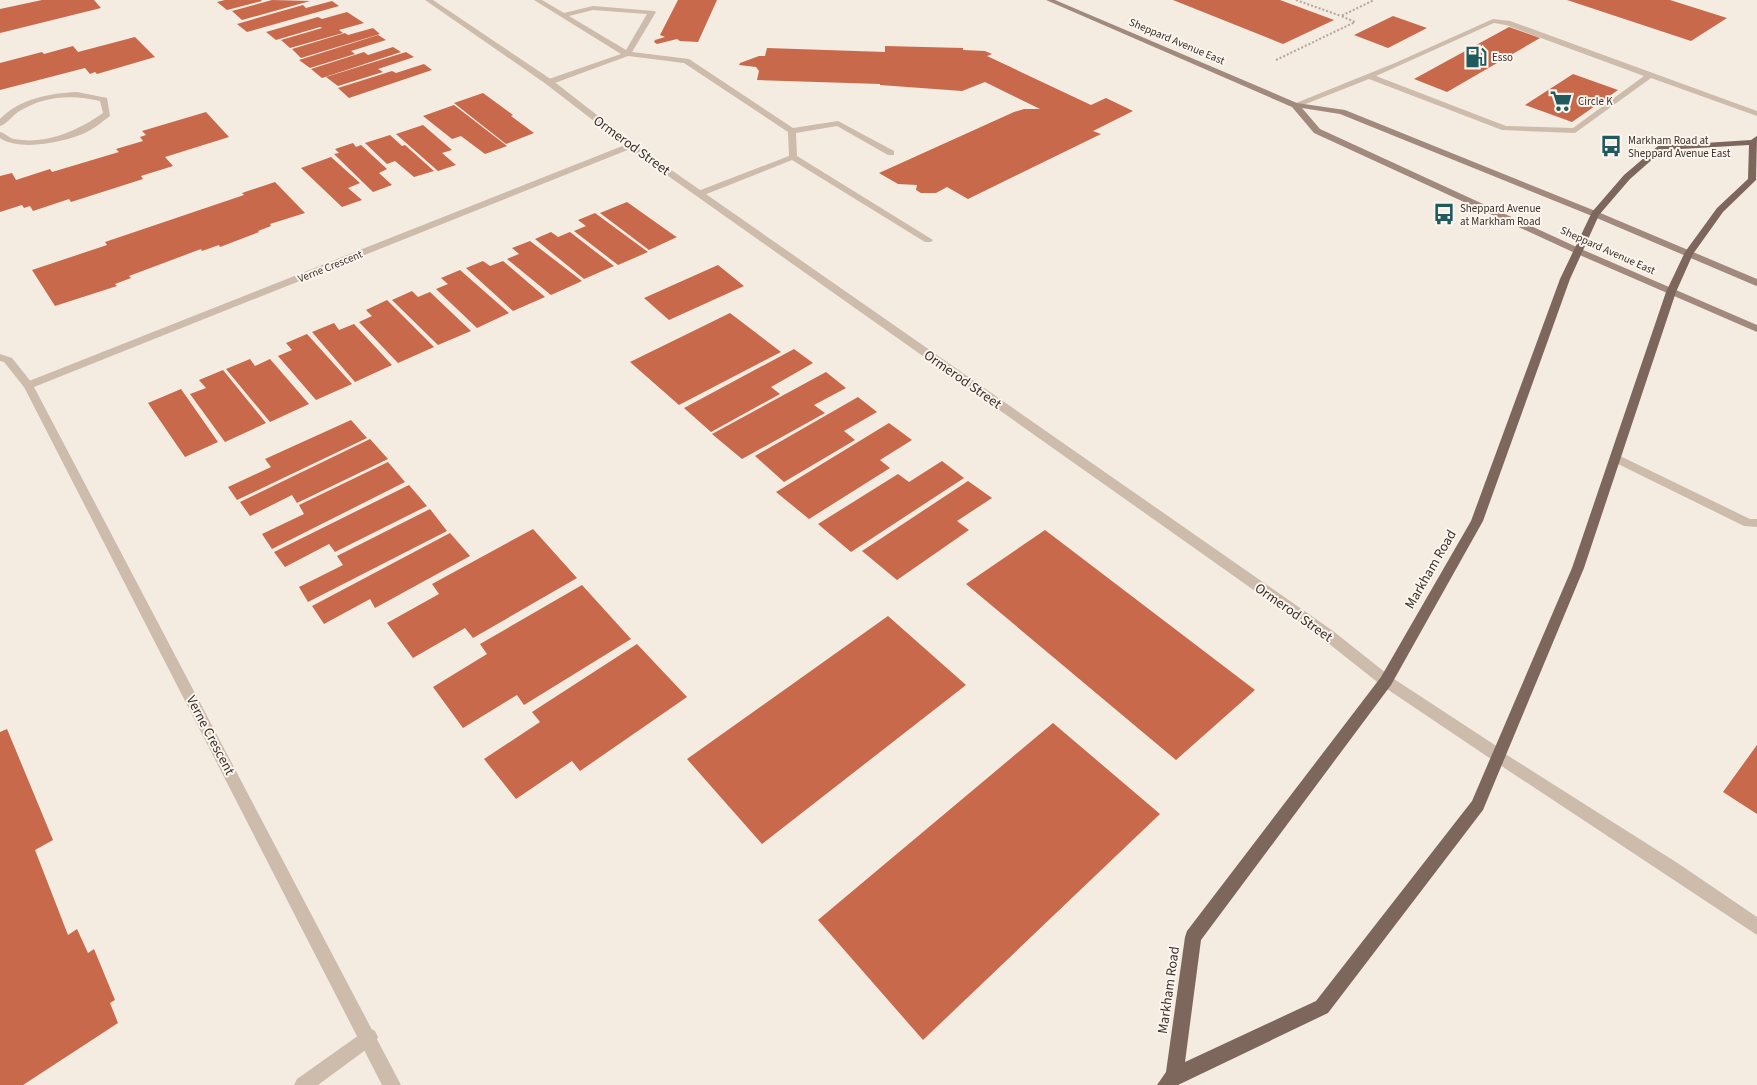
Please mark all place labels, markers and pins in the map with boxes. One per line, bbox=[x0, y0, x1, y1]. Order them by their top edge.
fuel station icon: Esso bbox=[1463, 44, 1489, 70]
place label: Esso bbox=[1492, 50, 1513, 65]
supermarket icon: Circle K bbox=[1548, 88, 1574, 114]
place label: Circle K bbox=[1578, 94, 1613, 109]
bus stop icon: Markham Road at Sheppard Avenue East bbox=[1598, 133, 1624, 159]
place label: Markham Road at Sheppard Avenue East bbox=[1628, 133, 1731, 161]
bus stop icon: Sheppard Avenue at Markham Road bbox=[1431, 201, 1457, 227]
place label: Sheppard Avenue at Markham Road bbox=[1460, 201, 1541, 229]

